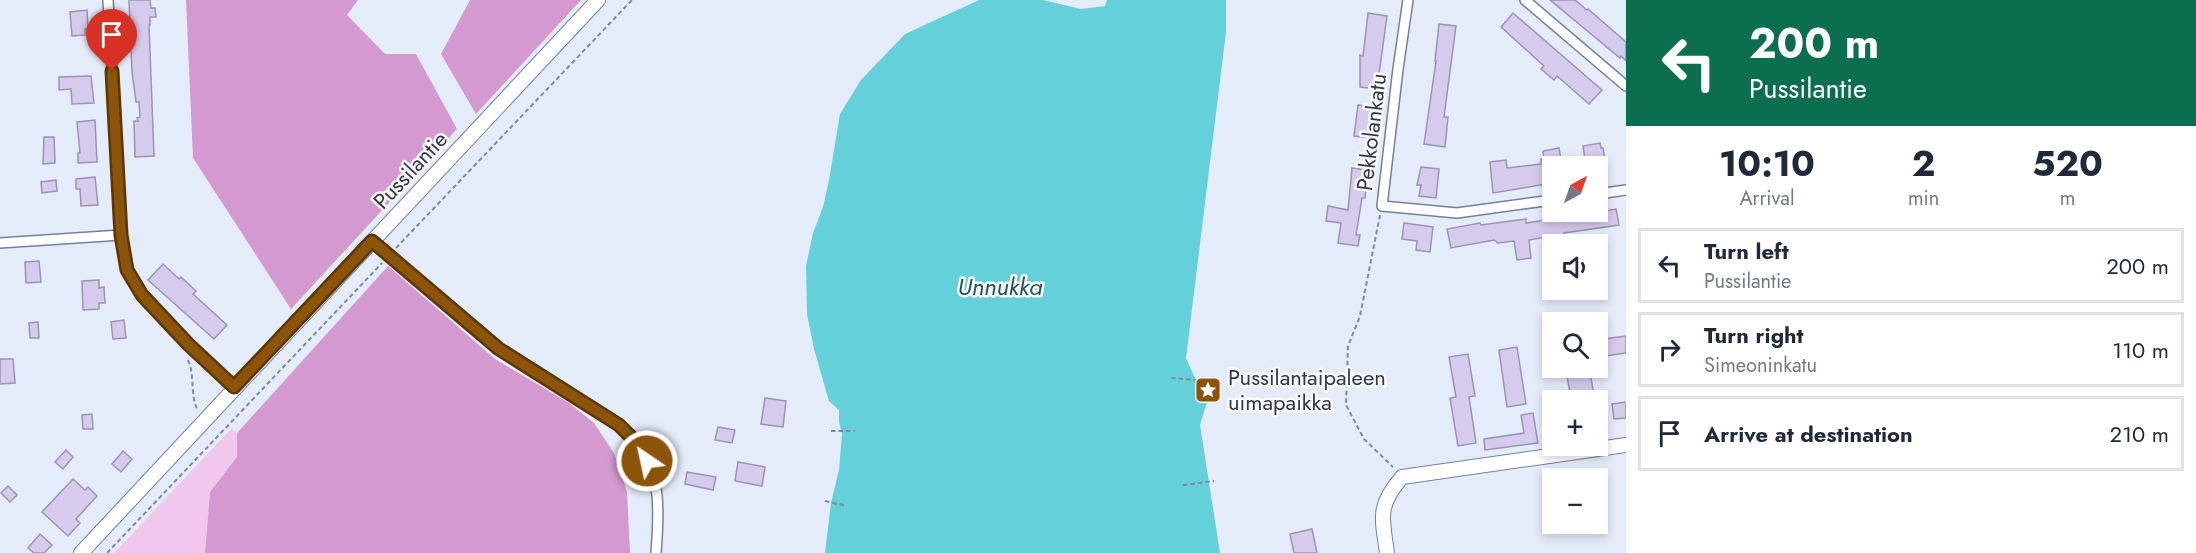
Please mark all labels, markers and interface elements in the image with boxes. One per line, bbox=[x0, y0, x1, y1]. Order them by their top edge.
pin bbox=[86, 9, 137, 71]
text: 200 m bbox=[1749, 13, 1879, 74]
icon: arrive bbox=[95, 18, 128, 51]
icon: left bbox=[1650, 24, 1728, 102]
text: Pussilantie bbox=[1749, 69, 1867, 108]
street label: Pekkolankatu bbox=[1348, 71, 1394, 193]
street label: Pussilantie bbox=[366, 124, 454, 216]
text: 10:10 bbox=[1719, 137, 1815, 189]
text: 2 bbox=[1912, 137, 1935, 189]
text: 520 bbox=[2032, 137, 2103, 189]
north arrow bbox=[1542, 156, 1608, 222]
map controls bbox=[1542, 156, 1608, 534]
text: Arrival bbox=[1739, 184, 1795, 213]
text: min bbox=[1908, 184, 1939, 213]
text: m bbox=[2060, 184, 2075, 213]
button: sound bbox=[1542, 234, 1608, 300]
text: Turn left bbox=[1704, 235, 1789, 267]
icon: left bbox=[1653, 249, 1686, 282]
text: 200 m bbox=[2106, 250, 2169, 282]
text: Pussilantie bbox=[1704, 267, 1791, 296]
water label: Unnukka bbox=[957, 269, 1043, 304]
button: search bbox=[1542, 312, 1608, 378]
text: Turn right bbox=[1704, 319, 1804, 351]
icon: right bbox=[1653, 333, 1686, 366]
text: 110 m bbox=[2112, 334, 2169, 366]
text: Simeoninkatu bbox=[1704, 351, 1817, 380]
place label: Pussilantaipaleen uimapaikka bbox=[1228, 361, 1386, 418]
place icon: Pussilantaipaleen uimapaikka bbox=[1193, 375, 1223, 405]
button: + bbox=[1542, 390, 1608, 456]
icon: arrive bbox=[1653, 417, 1686, 450]
text: Arrive at destination bbox=[1704, 418, 1913, 450]
text: 210 m bbox=[2110, 418, 2169, 450]
position arrow bbox=[615, 429, 679, 493]
button: − bbox=[1542, 468, 1608, 534]

